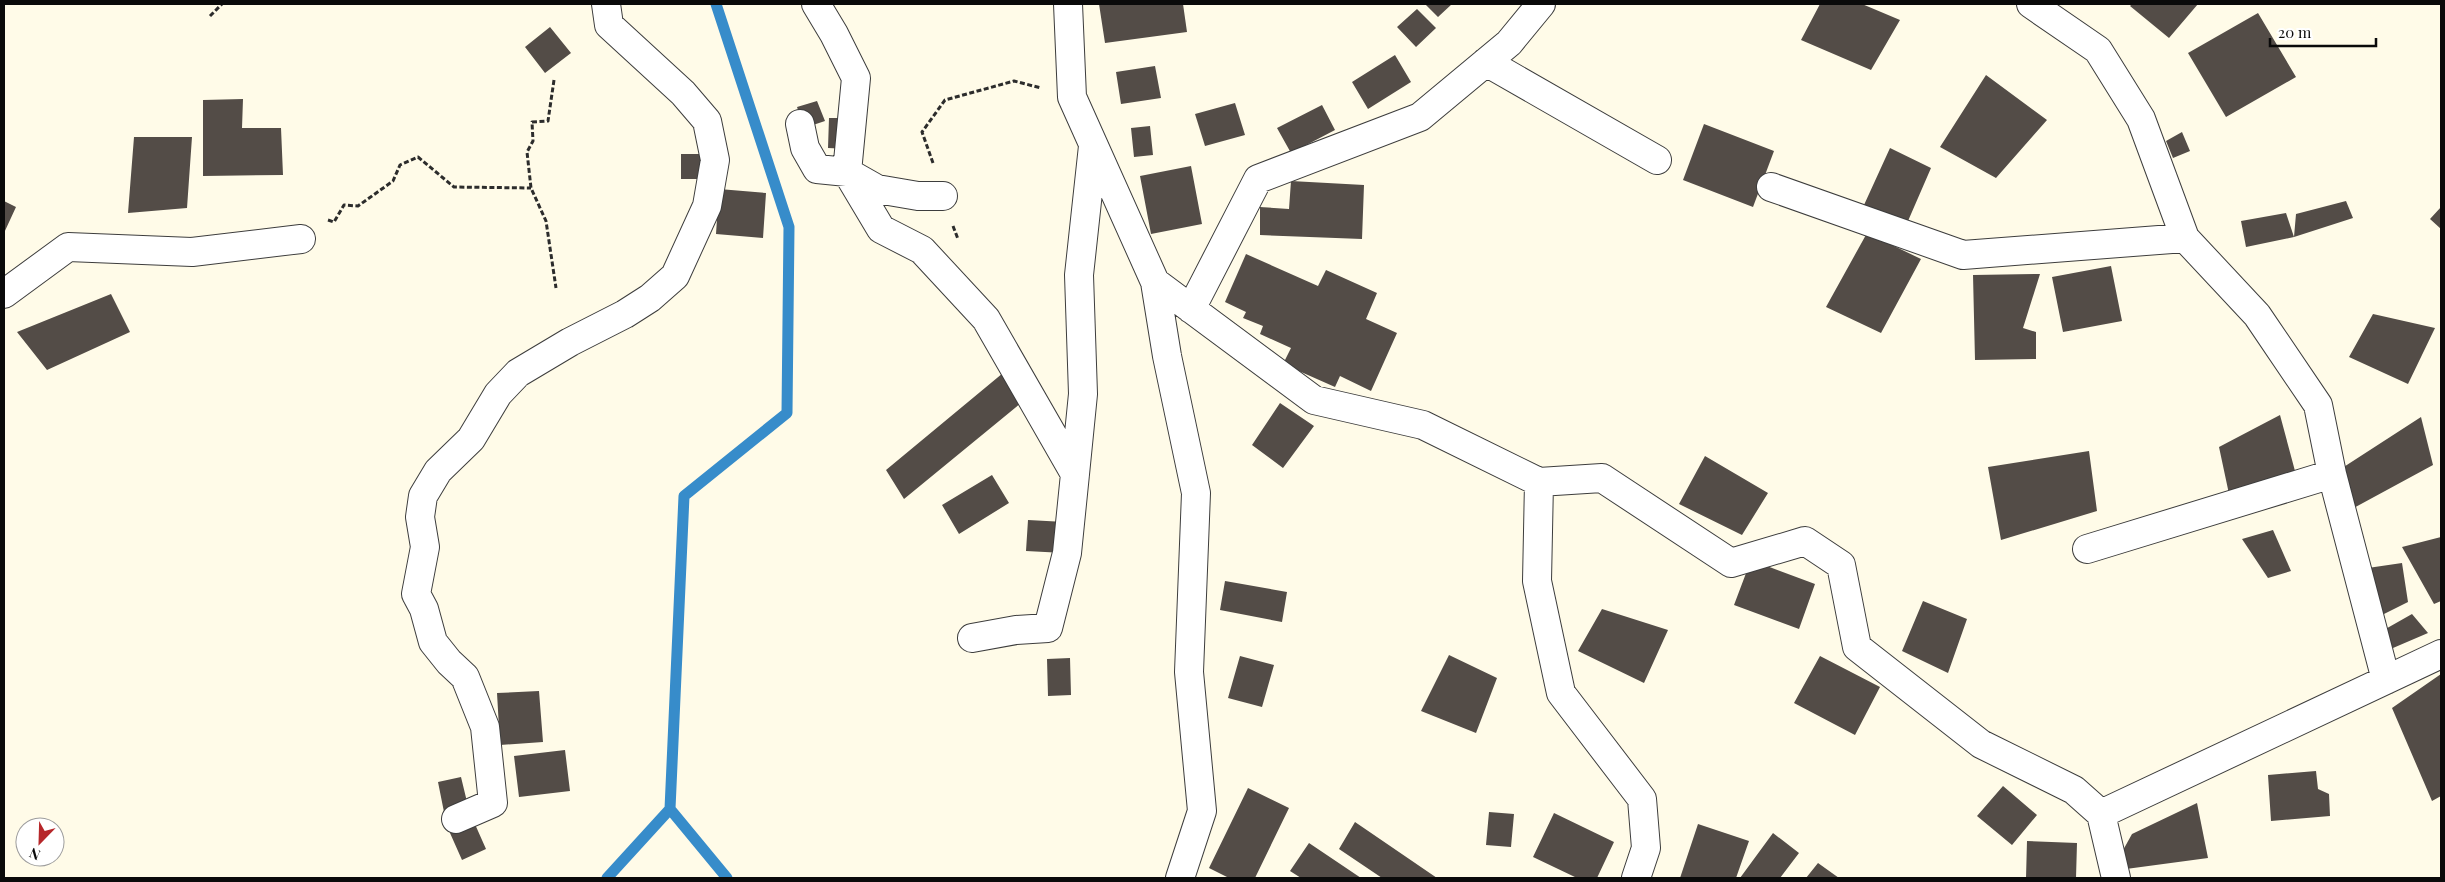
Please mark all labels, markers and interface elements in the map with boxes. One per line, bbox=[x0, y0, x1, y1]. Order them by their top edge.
scale bar bbox=[2270, 15, 2376, 47]
text: 20 m bbox=[2278, 22, 2312, 42]
north arrow bbox=[15, 817, 65, 867]
text: N bbox=[26, 844, 43, 865]

